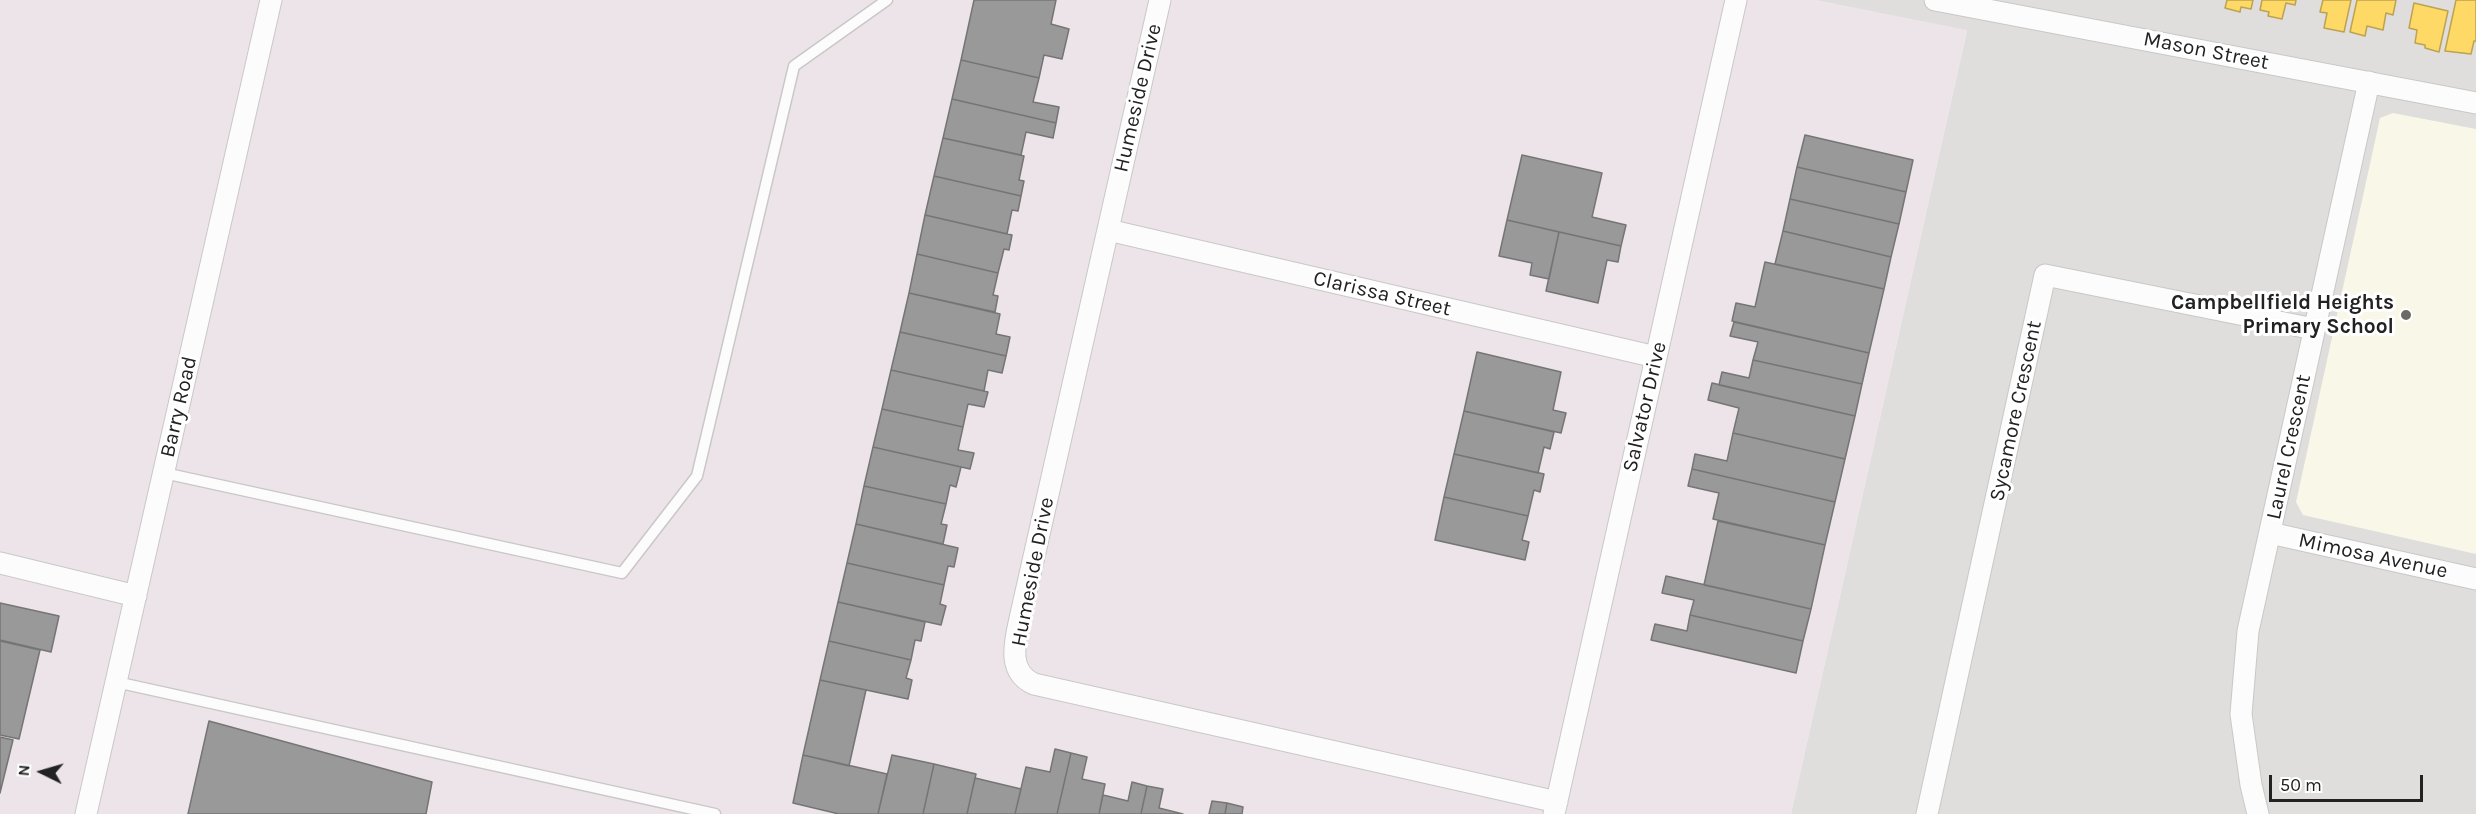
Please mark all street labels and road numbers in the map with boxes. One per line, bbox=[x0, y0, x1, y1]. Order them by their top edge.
street label: Humeside Drive bbox=[1109, 21, 1167, 175]
street label: Mason Street bbox=[2141, 26, 2271, 76]
street label: Clarissa Street bbox=[1311, 266, 1453, 322]
street label: Sycamore Crescent bbox=[1985, 318, 2047, 504]
street label: Salvator Drive bbox=[1618, 339, 1672, 475]
street label: Barry Road bbox=[155, 354, 203, 460]
street label: Laurel Crescent bbox=[2261, 372, 2317, 522]
street label: Humeside Drive bbox=[1006, 495, 1060, 649]
street label: Mimosa Avenue bbox=[2296, 528, 2450, 584]

